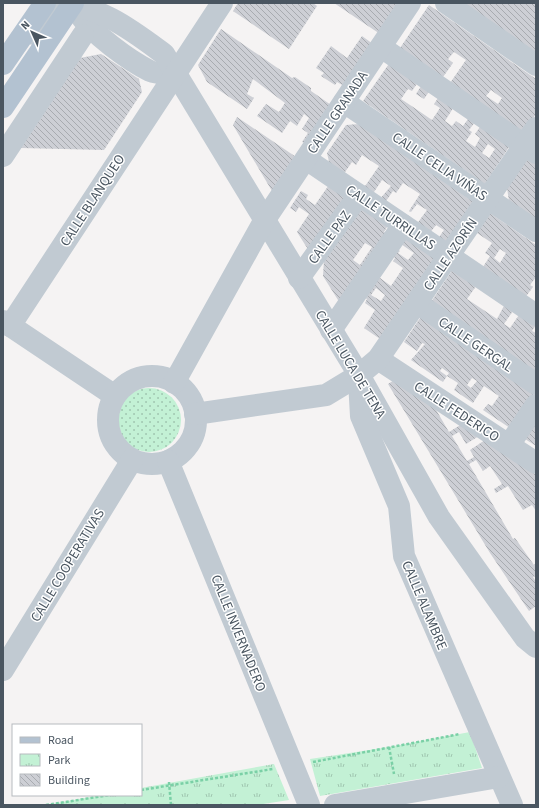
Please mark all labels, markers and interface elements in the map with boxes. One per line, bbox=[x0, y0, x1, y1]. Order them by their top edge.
north arrow bbox=[12, 12, 52, 52]
text: N bbox=[17, 17, 33, 33]
street label: CALLE GRANADA bbox=[303, 67, 373, 158]
street label: CALLE CELIA VIÑAS bbox=[388, 128, 491, 206]
street label: CALLE BLANQUEO bbox=[56, 151, 130, 250]
street label: CALLE TURRILLAS bbox=[342, 180, 439, 255]
street label: CALLE PAZ bbox=[304, 207, 356, 268]
street label: CALLE AZORÍN bbox=[419, 214, 483, 295]
street label: CALLE LUCA DE TENA bbox=[310, 306, 391, 423]
street label: CALLE GERGAL bbox=[434, 312, 517, 377]
street label: CALLE FEDERICO bbox=[410, 377, 503, 447]
street label: CALLE COOPERATIVAS bbox=[26, 505, 110, 626]
street label: CALLE ALAMBRE bbox=[396, 558, 452, 653]
street label: CALLE INVERNADERO bbox=[205, 572, 271, 695]
legend bbox=[12, 724, 142, 796]
text: Road bbox=[48, 732, 74, 749]
text: Park bbox=[48, 752, 70, 769]
text: Building bbox=[48, 772, 90, 789]

